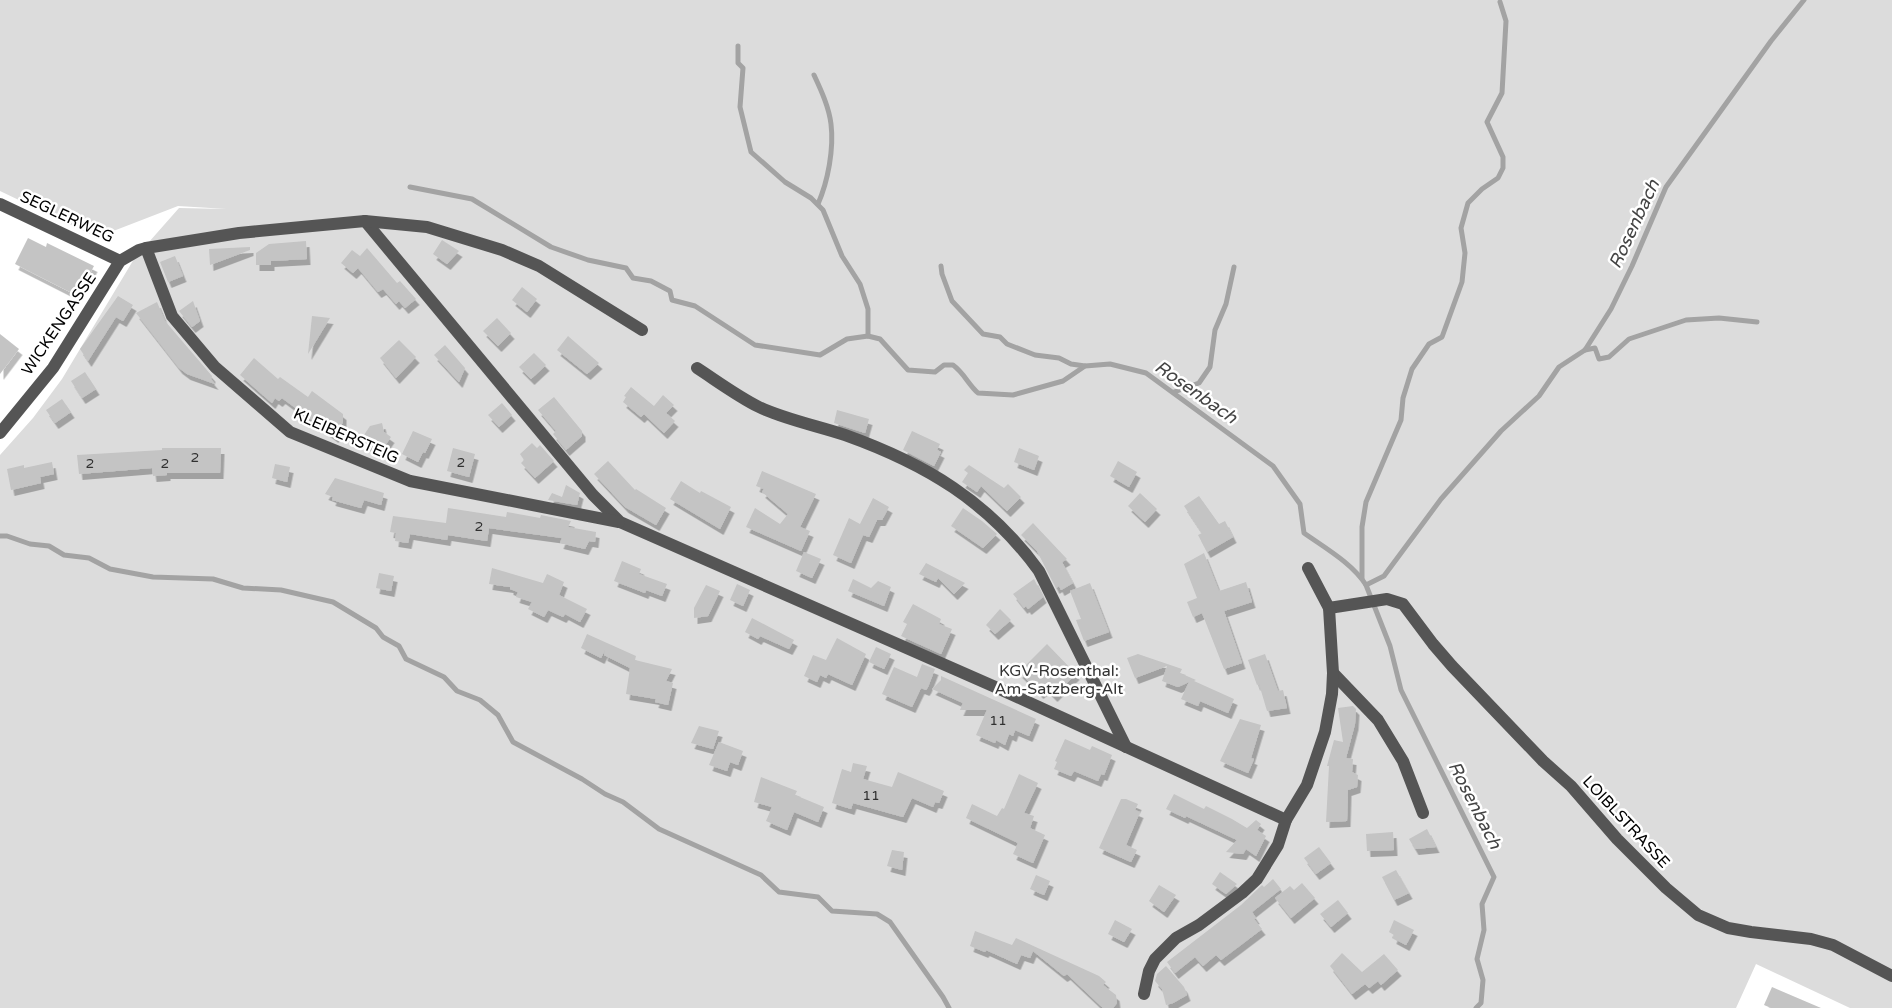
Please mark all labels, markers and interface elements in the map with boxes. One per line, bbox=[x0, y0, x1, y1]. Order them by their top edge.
water label: Rosenbach bbox=[1604, 175, 1665, 272]
street label: SEGLERWEG bbox=[17, 187, 117, 247]
street label: WICKENGASSE bbox=[17, 269, 101, 379]
water label: Rosenbach bbox=[1151, 356, 1242, 429]
street label: KLEIBERSTEIG bbox=[290, 404, 402, 468]
house number: 2 bbox=[191, 449, 199, 466]
house number: 2 bbox=[457, 454, 465, 471]
house number: 2 bbox=[86, 455, 94, 472]
house number: 2 bbox=[161, 455, 169, 472]
house number: 2 bbox=[475, 518, 483, 535]
park label: KGV-Rosenthal: Am-Satzberg-Alt bbox=[995, 661, 1123, 699]
house number: 11 bbox=[989, 712, 1007, 729]
water label: Rosenbach bbox=[1443, 757, 1507, 853]
street label: LOIBLSTRASSE bbox=[1578, 772, 1674, 872]
house number: 11 bbox=[862, 787, 880, 804]

